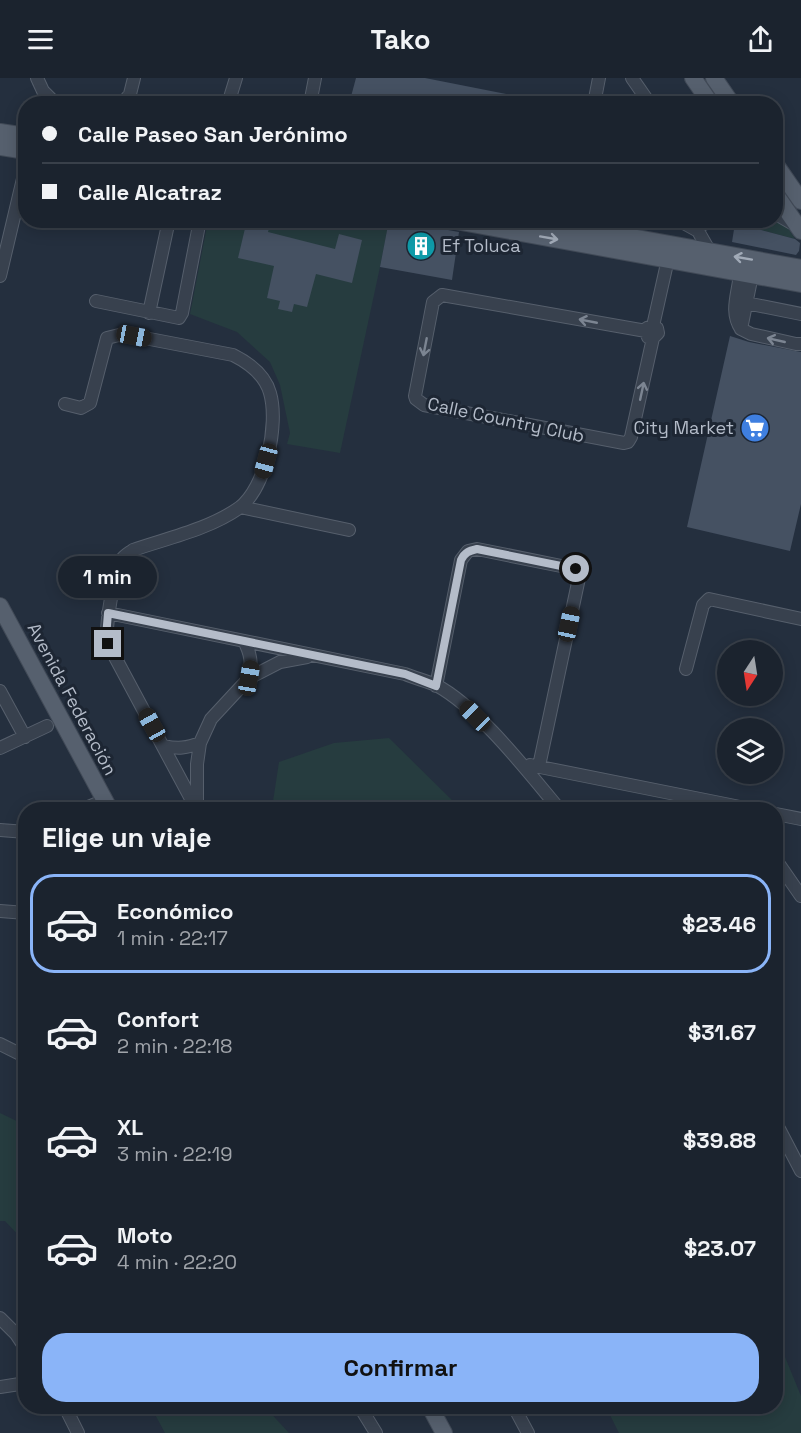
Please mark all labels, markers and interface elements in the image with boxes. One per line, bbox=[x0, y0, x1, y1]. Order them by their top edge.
text: Tako bbox=[370, 22, 431, 57]
icon: menu bbox=[24, 23, 57, 56]
icon: share bbox=[744, 23, 777, 56]
text: Calle Paseo San Jerónimo bbox=[78, 120, 348, 148]
text: Calle Alcatraz bbox=[78, 178, 222, 206]
building icon: Ef Toluca bbox=[405, 230, 437, 262]
one-way arrow bbox=[538, 233, 558, 244]
place label: Ef Toluca bbox=[442, 234, 521, 257]
one-way arrow bbox=[734, 252, 754, 263]
one-way arrow bbox=[579, 315, 599, 326]
car bbox=[115, 324, 153, 348]
one-way arrow bbox=[767, 333, 786, 345]
one-way arrow bbox=[419, 337, 430, 356]
one-way arrow bbox=[636, 381, 648, 400]
street label: Calle Country Club bbox=[426, 392, 587, 447]
supermarket icon: City Market bbox=[739, 412, 771, 444]
place label: City Market bbox=[634, 416, 734, 439]
car bbox=[253, 441, 279, 481]
route start bbox=[562, 555, 589, 582]
callout: 1 min bbox=[58, 557, 158, 599]
text: 1 min bbox=[83, 564, 132, 590]
car bbox=[556, 605, 582, 643]
street label: Avenida Federación bbox=[23, 619, 122, 779]
route end bbox=[94, 630, 121, 657]
north arrow bbox=[717, 640, 783, 706]
map controls bbox=[717, 640, 783, 784]
car bbox=[237, 659, 261, 697]
car bbox=[456, 697, 494, 735]
car bbox=[135, 705, 169, 745]
button: layers bbox=[717, 718, 783, 784]
text: Elige un viaje bbox=[42, 820, 212, 855]
icon: car bbox=[45, 897, 99, 951]
text: Económico bbox=[117, 897, 234, 925]
text: $23.46 bbox=[682, 910, 756, 938]
text: 1 min · 22:17 bbox=[117, 925, 228, 951]
icon: car bbox=[45, 1005, 99, 1059]
text: Confort bbox=[117, 1005, 199, 1033]
text: $31.67 bbox=[688, 1018, 756, 1046]
text: 2 min · 22:18 bbox=[117, 1033, 233, 1059]
icon: car bbox=[45, 1113, 99, 1167]
text: XL bbox=[117, 1113, 143, 1141]
text: $39.88 bbox=[683, 1126, 756, 1154]
text: 3 min · 22:19 bbox=[117, 1141, 232, 1167]
icon: car bbox=[45, 1221, 99, 1275]
text: Moto bbox=[117, 1221, 173, 1249]
text: $23.07 bbox=[684, 1234, 756, 1262]
text: 4 min · 22:20 bbox=[117, 1249, 237, 1275]
button: Confirmar bbox=[42, 1333, 759, 1402]

